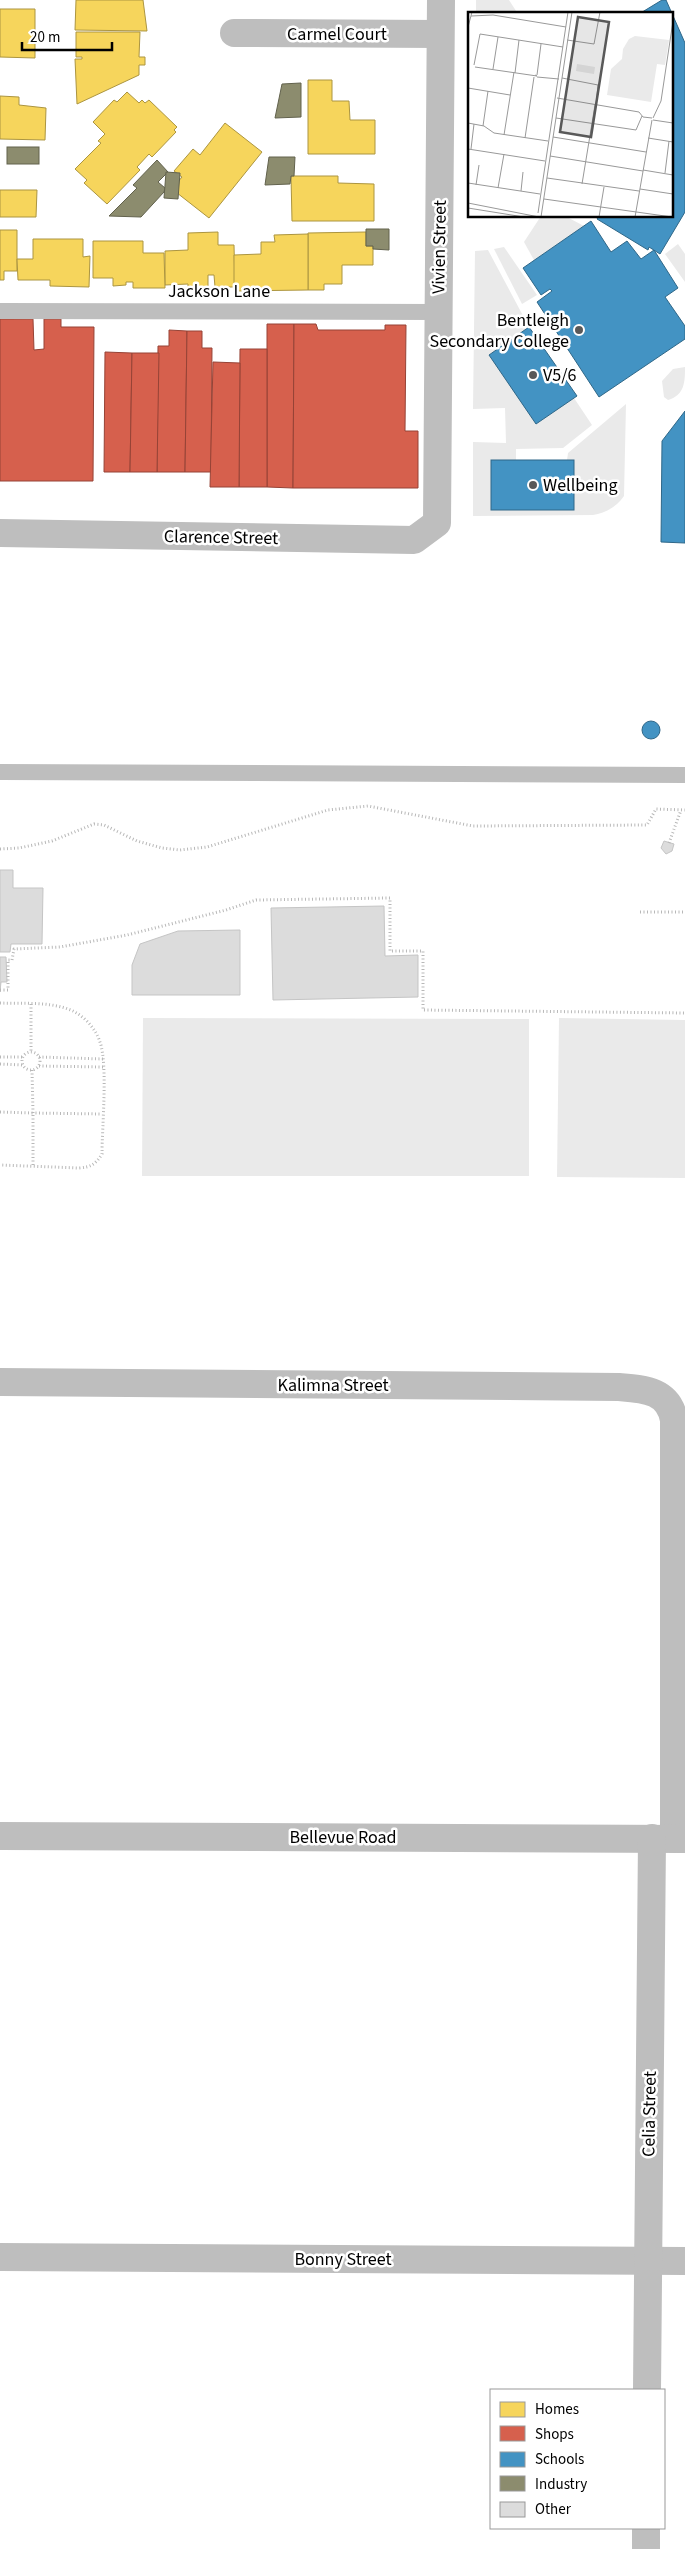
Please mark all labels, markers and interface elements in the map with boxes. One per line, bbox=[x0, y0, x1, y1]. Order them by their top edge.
inset map bbox=[468, 12, 672, 218]
scale bar bbox=[22, 20, 112, 52]
street label: Carmel Court bbox=[287, 22, 387, 47]
text: 20 m bbox=[30, 27, 60, 48]
street label: Vivien Street bbox=[426, 200, 453, 294]
street label: Jackson Lane bbox=[168, 279, 270, 304]
place label: Bentleigh Secondary College bbox=[430, 308, 569, 354]
marker: Bentleigh Secondary College bbox=[573, 324, 585, 336]
place label: V5/6 bbox=[543, 363, 577, 388]
marker: V5/6 bbox=[527, 369, 539, 381]
place label: Wellbeing bbox=[543, 473, 617, 498]
marker: Wellbeing bbox=[527, 479, 539, 491]
street label: Clarence Street bbox=[164, 524, 278, 551]
street label: Kalimna Street bbox=[277, 1373, 389, 1398]
street label: Bellevue Road bbox=[289, 1825, 397, 1850]
street label: Celia Street bbox=[636, 2071, 663, 2157]
street label: Bonny Street bbox=[294, 2247, 392, 2272]
legend bbox=[490, 2389, 665, 2529]
text: Homes bbox=[535, 2399, 579, 2420]
text: Shops bbox=[535, 2424, 574, 2445]
text: Schools bbox=[535, 2449, 584, 2470]
text: Industry bbox=[535, 2474, 587, 2495]
text: Other bbox=[535, 2499, 572, 2520]

